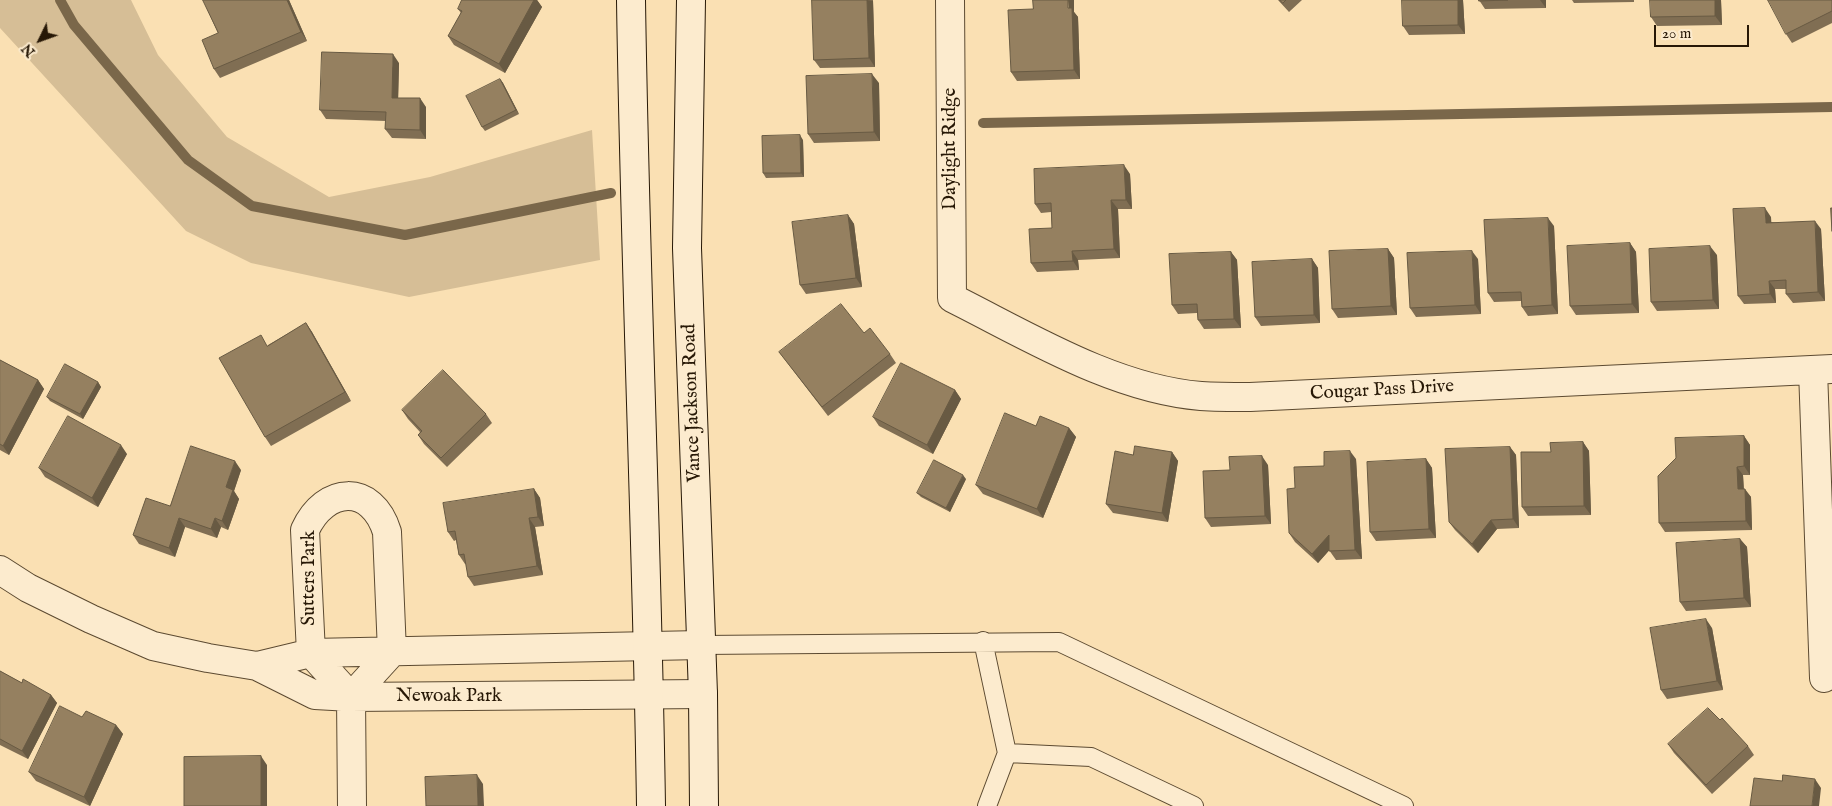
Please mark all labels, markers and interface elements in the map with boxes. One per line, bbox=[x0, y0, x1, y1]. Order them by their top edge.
north arrow bbox=[15, 15, 65, 65]
scale bar bbox=[1657, 15, 1752, 47]
text: 20 m bbox=[1662, 24, 1691, 43]
text: N bbox=[18, 40, 40, 61]
street label: Daylight Ridge bbox=[940, 88, 962, 210]
street label: Vance Jackson Road bbox=[679, 323, 707, 483]
street label: Cougar Pass Drive bbox=[1309, 376, 1455, 406]
street label: Sutters Park bbox=[299, 530, 321, 626]
street label: Newoak Park bbox=[396, 686, 502, 708]

